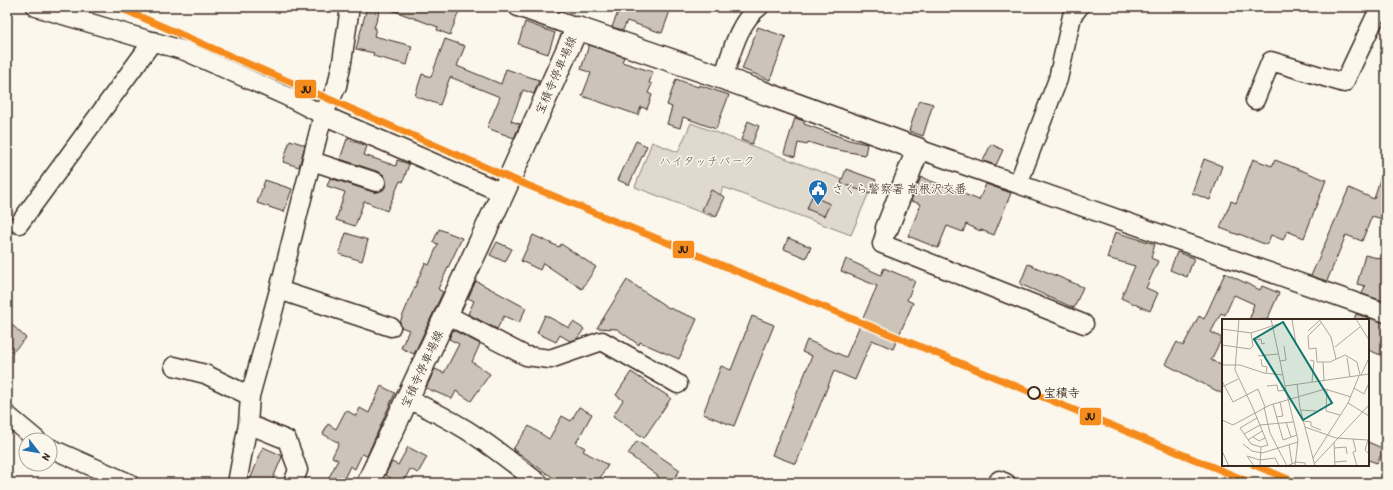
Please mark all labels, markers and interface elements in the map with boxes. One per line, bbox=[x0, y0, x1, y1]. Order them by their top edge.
street label: 宝積寺停車場線 bbox=[531, 33, 580, 117]
line badge: JU bbox=[294, 79, 317, 99]
text: JU bbox=[301, 82, 311, 96]
park label: ハイタッチパーク bbox=[659, 152, 755, 169]
public building icon: さくら警察署 高根沢交番 bbox=[807, 178, 829, 206]
place label: さくら警察署 高根沢交番 bbox=[832, 180, 967, 197]
line badge: JU bbox=[672, 240, 695, 259]
text: JU bbox=[678, 242, 688, 256]
inset map bbox=[1222, 319, 1369, 466]
street label: 宝積寺停車場線 bbox=[396, 327, 447, 410]
place label: 宝積寺 bbox=[1044, 384, 1080, 401]
marker: 宝積寺 bbox=[1027, 386, 1041, 400]
line badge: JU bbox=[1079, 407, 1102, 426]
text: JU bbox=[1085, 409, 1095, 423]
north arrow bbox=[18, 432, 58, 472]
text: N bbox=[39, 451, 54, 463]

